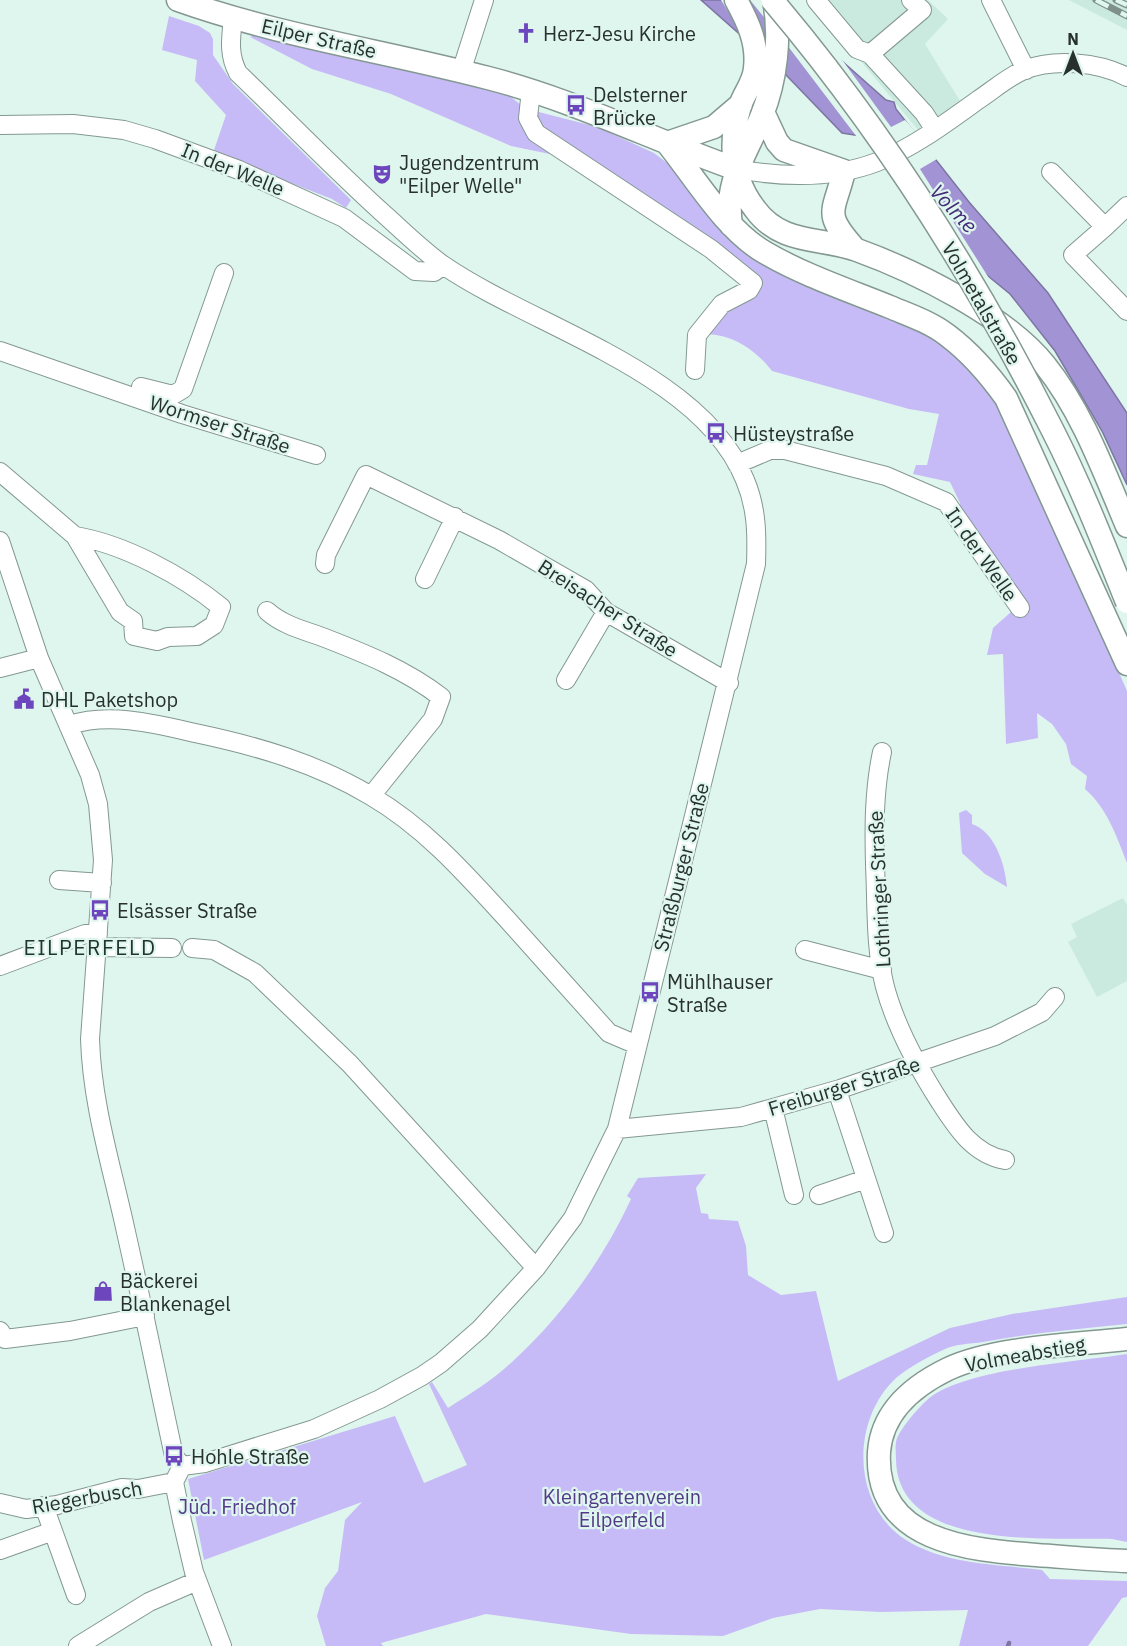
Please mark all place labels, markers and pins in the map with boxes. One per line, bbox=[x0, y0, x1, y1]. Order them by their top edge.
place label: Herz-Jesu Kirche bbox=[543, 20, 696, 47]
church icon: Herz-Jesu Kirche bbox=[514, 21, 538, 45]
place label: Delsterner Brücke bbox=[593, 81, 687, 131]
bus stop icon: Delsterner Brücke bbox=[564, 93, 588, 117]
place label: Jugendzentrum "Eilper Welle" bbox=[399, 149, 540, 199]
theatre icon: Jugendzentrum "Eilper Welle" bbox=[370, 162, 394, 186]
place label: Hüsteystraße bbox=[733, 420, 854, 447]
bus stop icon: Hüsteystraße bbox=[704, 421, 728, 445]
place label: DHL Paketshop bbox=[41, 686, 178, 713]
public building icon: DHL Paketshop bbox=[12, 687, 36, 711]
place label: Elsässer Straße bbox=[117, 897, 257, 924]
bus stop icon: Elsässer Straße bbox=[88, 898, 112, 922]
place label: Mühlhauser Straße bbox=[667, 968, 773, 1018]
bus stop icon: Mühlhauser Straße bbox=[638, 980, 662, 1004]
place label: Bäckerei Blankenagel bbox=[120, 1267, 231, 1317]
shop icon: Bäckerei Blankenagel bbox=[91, 1279, 115, 1303]
place label: Hohle Straße bbox=[191, 1443, 309, 1470]
bus stop icon: Hohle Straße bbox=[162, 1444, 186, 1468]

